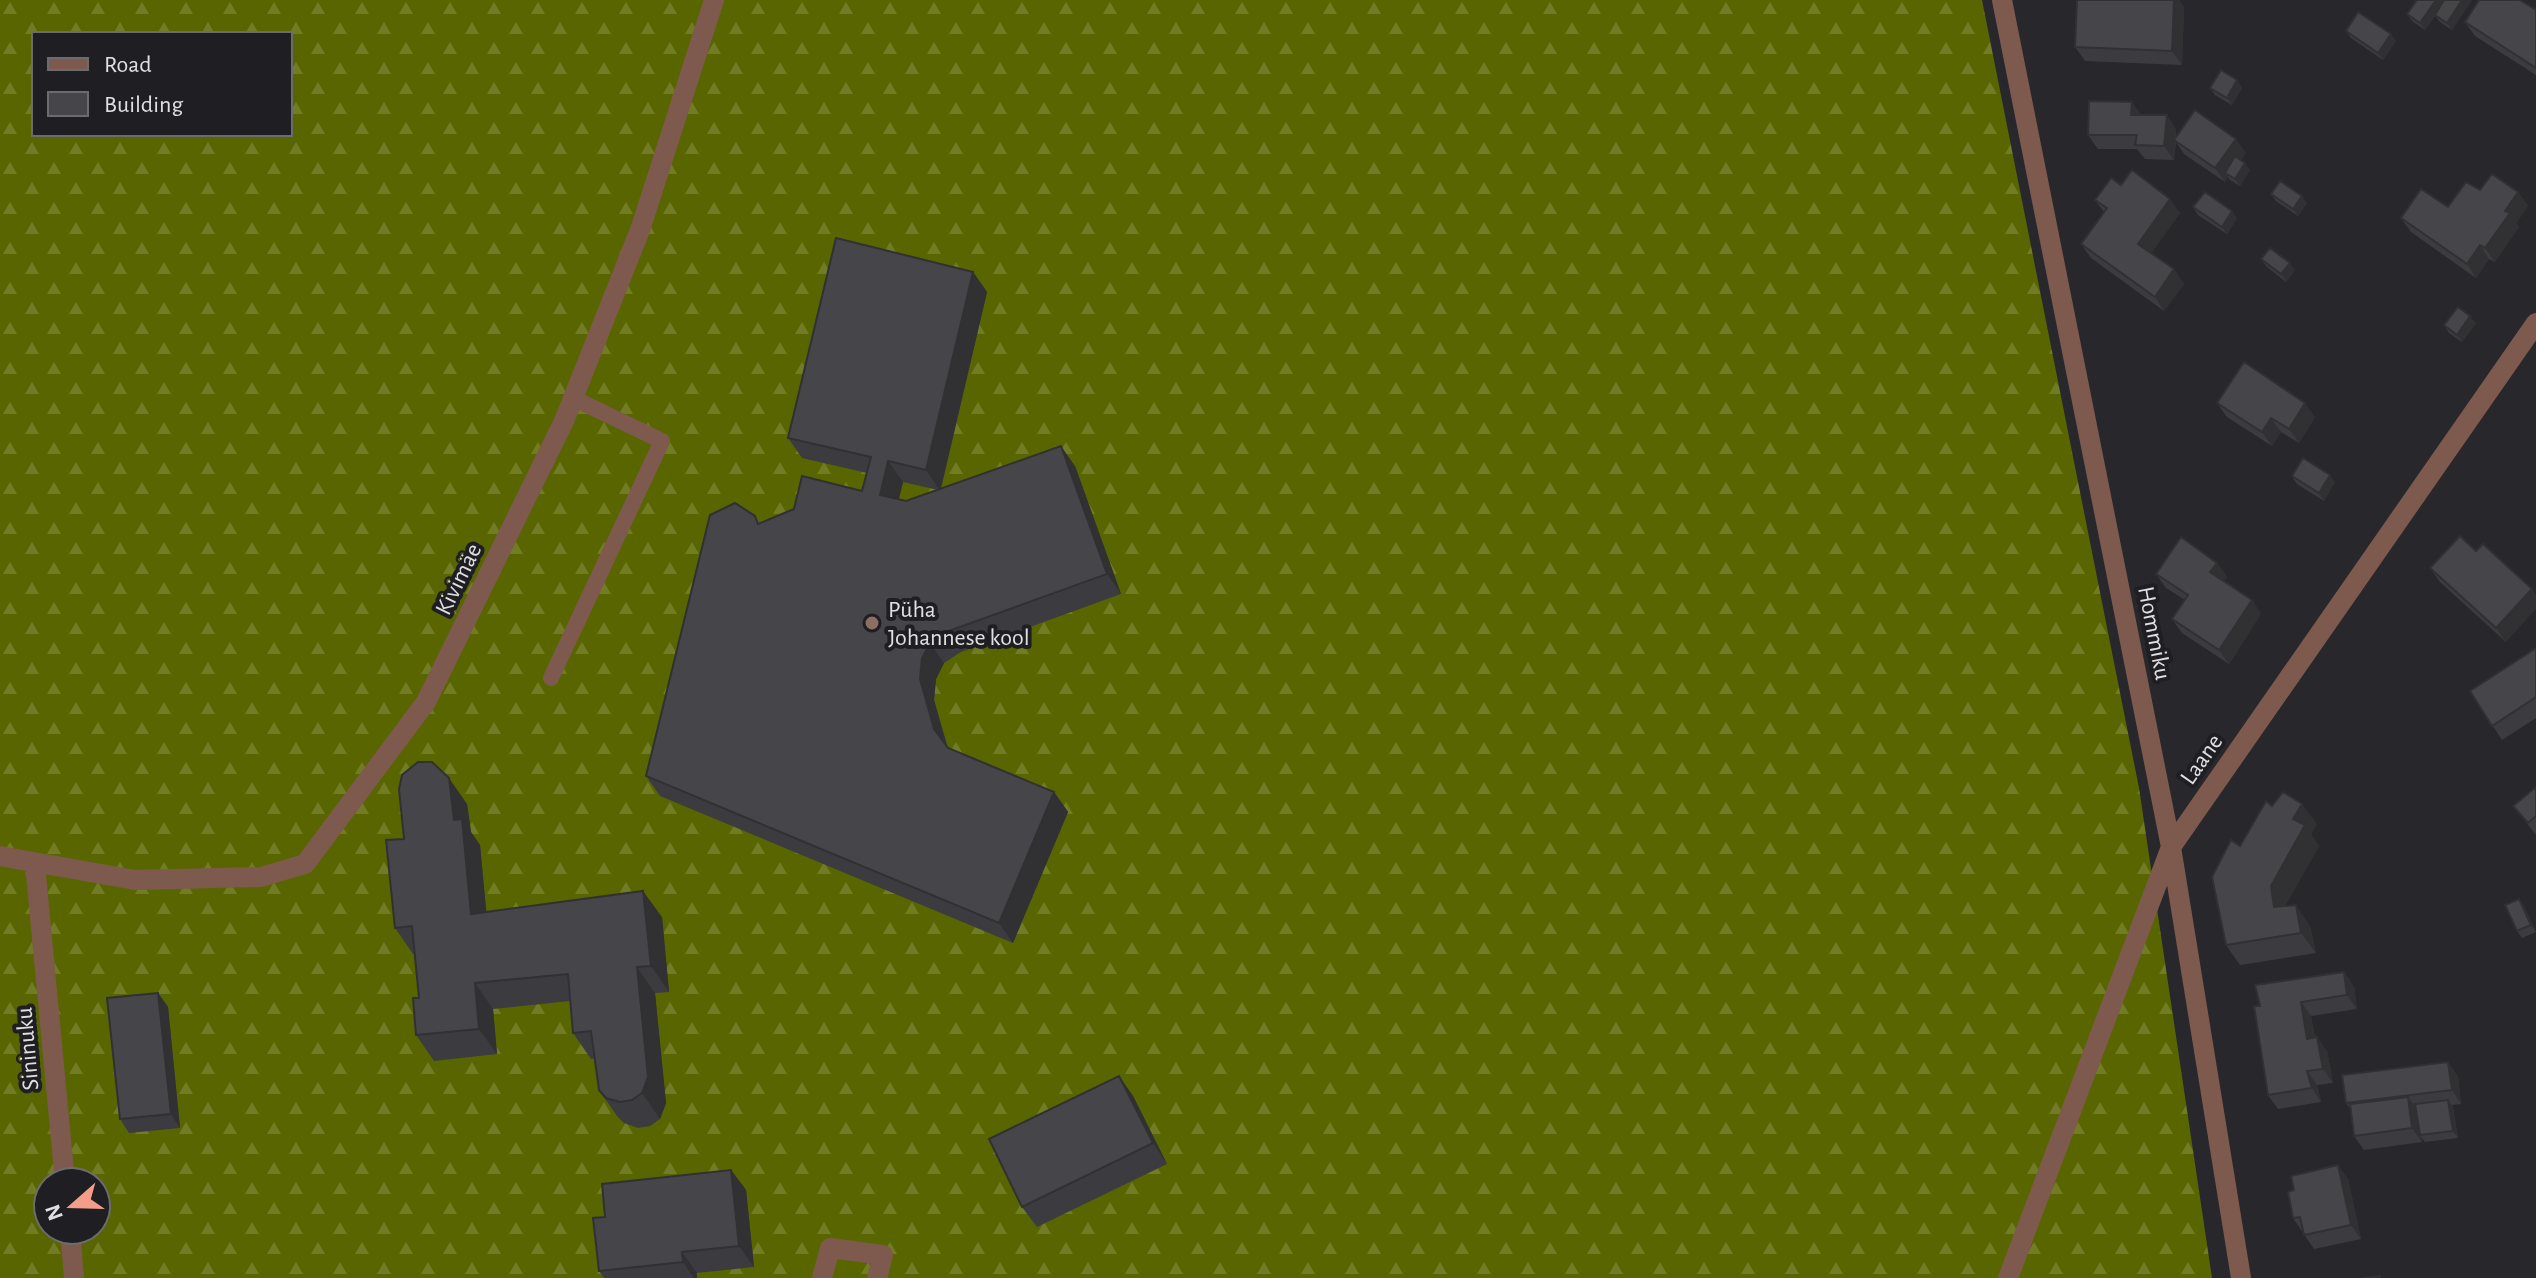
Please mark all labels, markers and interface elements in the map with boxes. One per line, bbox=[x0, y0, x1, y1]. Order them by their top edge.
legend bbox=[32, 32, 292, 136]
text: Road bbox=[104, 53, 152, 77]
text: Building bbox=[104, 93, 183, 117]
street label: Kivimäe bbox=[431, 540, 486, 619]
street label: Hommiku bbox=[2133, 584, 2175, 682]
place label: Püha Johannese kool bbox=[888, 598, 1030, 650]
marker: Püha Johannese kool bbox=[863, 614, 881, 632]
street label: Laane bbox=[2176, 730, 2228, 789]
street label: Sininuku bbox=[12, 1006, 44, 1091]
north arrow bbox=[32, 1166, 112, 1246]
text: N bbox=[41, 1202, 67, 1223]

